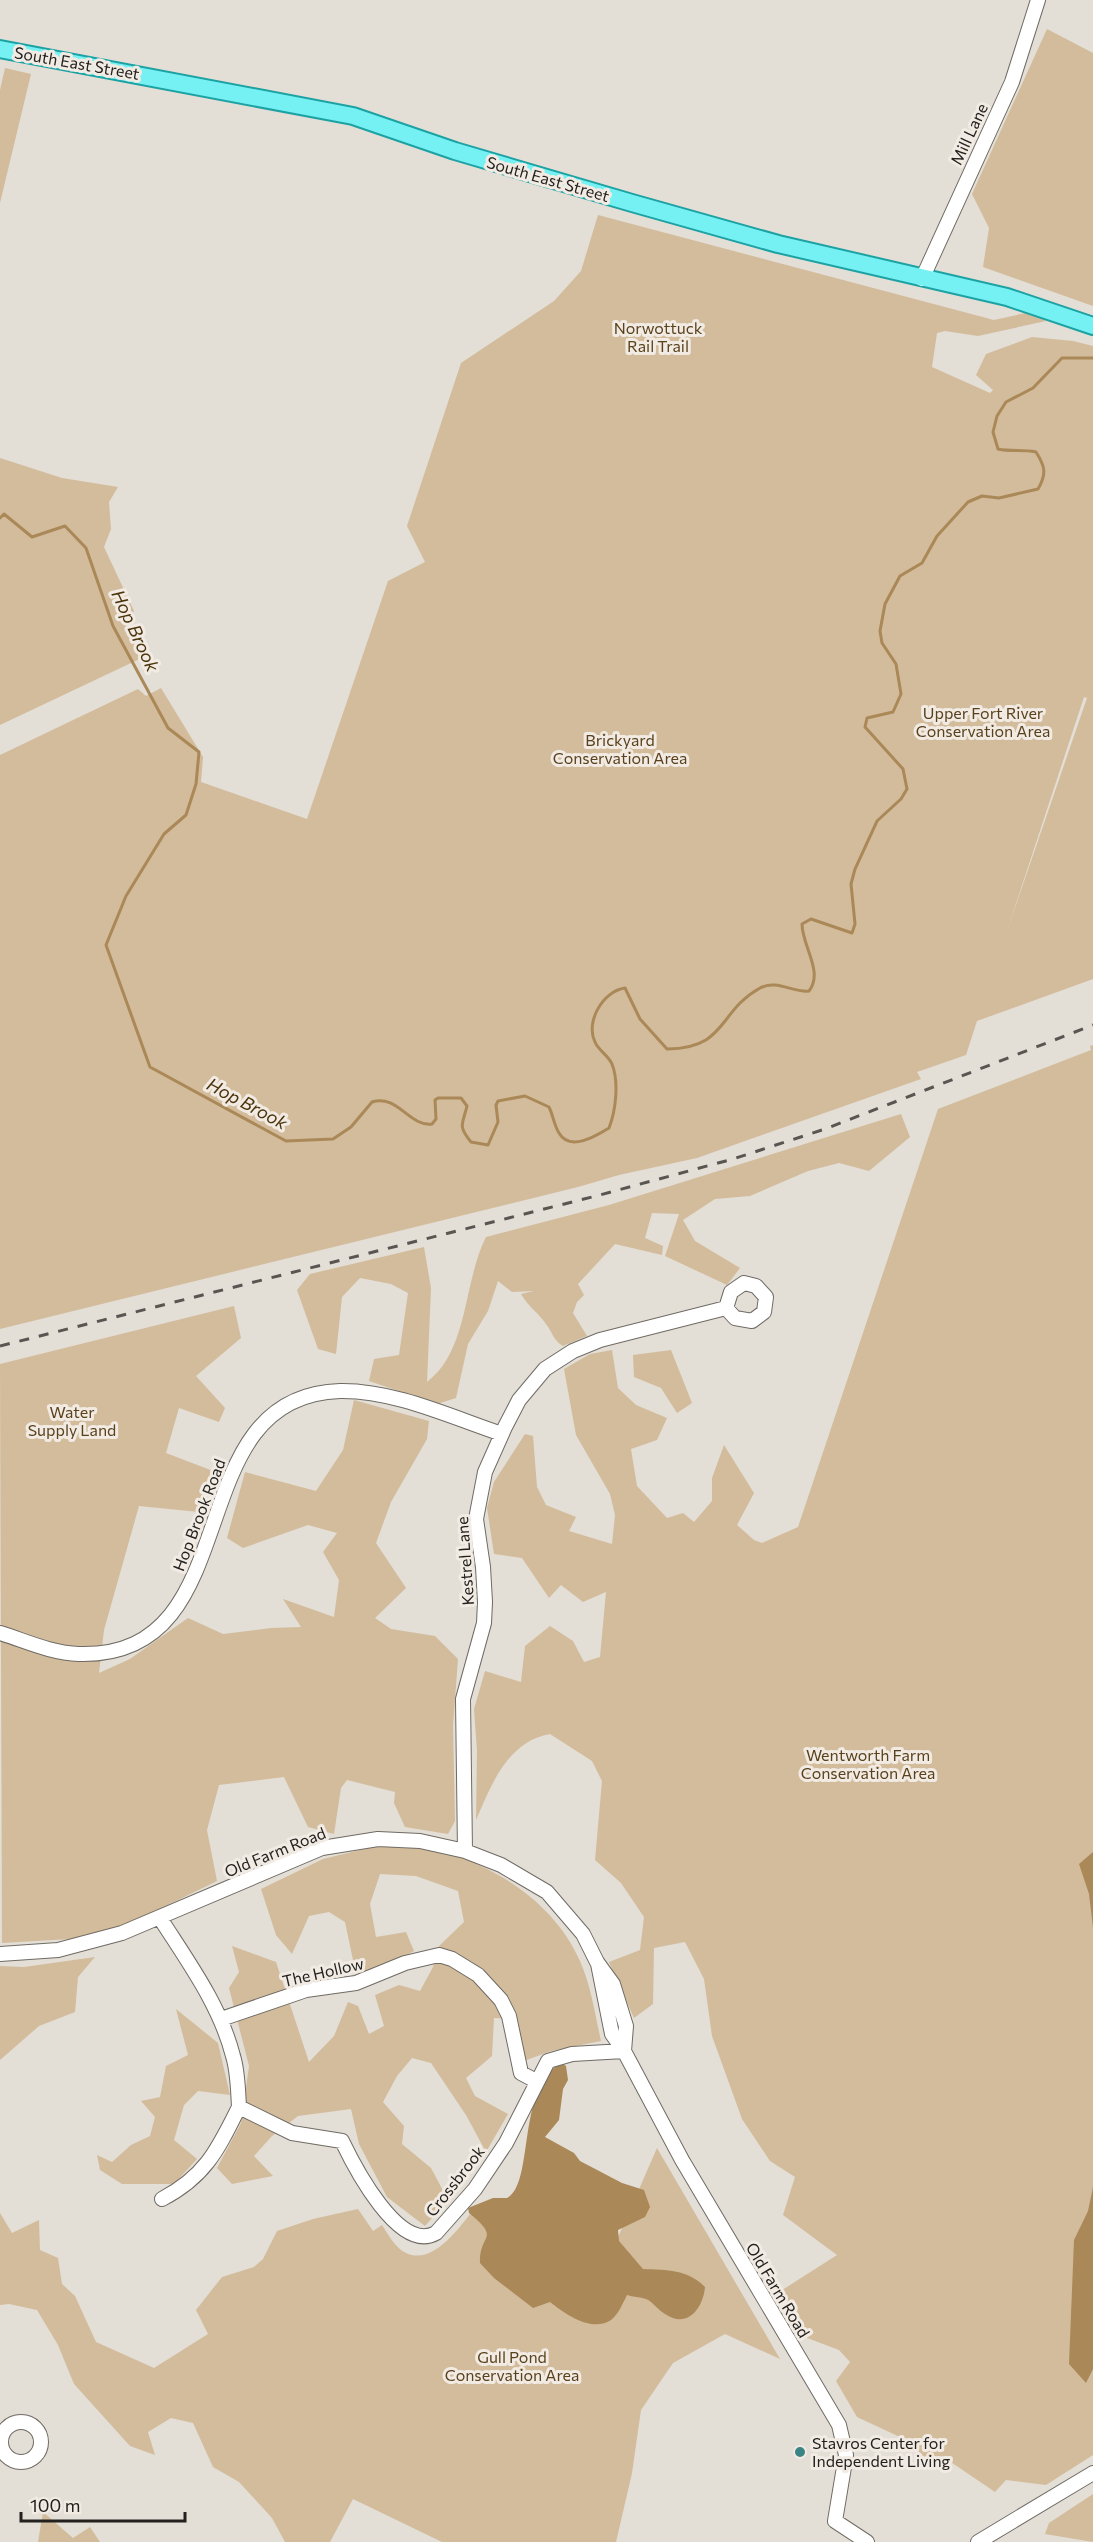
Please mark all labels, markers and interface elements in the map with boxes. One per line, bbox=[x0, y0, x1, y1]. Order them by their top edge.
street label: South East Street bbox=[13, 42, 142, 83]
street label: Mill Lane bbox=[946, 100, 991, 168]
street label: South East Street bbox=[485, 152, 612, 205]
park label: Norwottuck Rail Trail bbox=[614, 318, 703, 355]
water label: Hop Brook bbox=[107, 586, 165, 676]
park label: Upper Fort River Conservation Area bbox=[916, 703, 1050, 740]
park label: Brickyard Conservation Area bbox=[553, 730, 687, 767]
water label: Hop Brook bbox=[203, 1073, 293, 1134]
park label: Water Supply Land bbox=[28, 1402, 116, 1439]
street label: Hop Brook Road bbox=[168, 1456, 229, 1574]
street label: Kestrel Lane bbox=[452, 1516, 477, 1606]
park label: Wentworth Farm Conservation Area bbox=[801, 1745, 935, 1782]
street label: Old Farm Road bbox=[221, 1823, 328, 1880]
street label: The Hollow bbox=[280, 1953, 365, 1990]
street label: Crossbrook bbox=[421, 2141, 488, 2220]
street label: Old Farm Road bbox=[743, 2239, 814, 2341]
park label: Gull Pond Conservation Area bbox=[445, 2347, 579, 2384]
place label: Stavros Center for Independent Living bbox=[812, 2433, 951, 2470]
marker: Stavros Center for Independent Living bbox=[793, 2445, 807, 2459]
scale bar bbox=[21, 2485, 184, 2523]
text: 100 m bbox=[30, 2494, 80, 2516]

